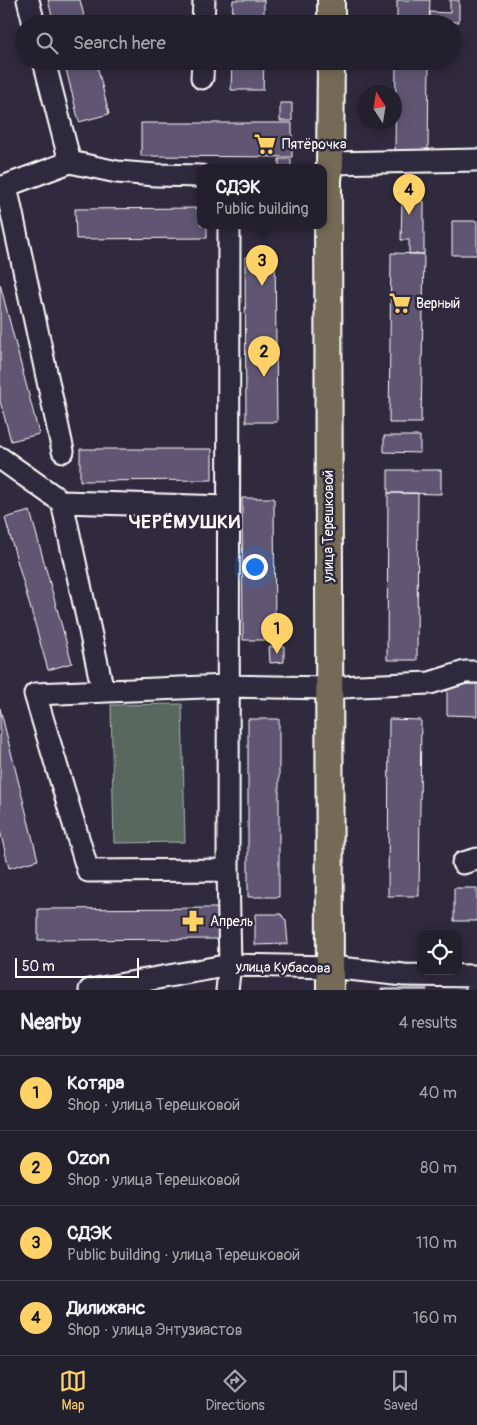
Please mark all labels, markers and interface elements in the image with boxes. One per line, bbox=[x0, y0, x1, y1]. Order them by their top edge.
search box bbox=[15, 15, 462, 70]
icon: search bbox=[33, 29, 61, 57]
text: Search here bbox=[73, 31, 166, 55]
north arrow bbox=[357, 85, 402, 130]
supermarket icon: Пятёрочка bbox=[252, 131, 278, 157]
place label: Пятёрочка bbox=[282, 136, 346, 153]
popup bbox=[197, 164, 327, 229]
pin: 4 bbox=[393, 174, 425, 215]
text: СДЭК bbox=[215, 175, 261, 199]
text: Public building bbox=[215, 199, 309, 219]
pin: 3 bbox=[246, 245, 278, 286]
supermarket icon: Верный bbox=[387, 290, 413, 316]
place label: Верный bbox=[416, 295, 460, 312]
pin: 2 bbox=[248, 336, 280, 377]
street label: улица Терешковой bbox=[320, 470, 337, 583]
district label: ЧЕРЁМУШКИ bbox=[129, 510, 241, 534]
your location bbox=[242, 554, 268, 580]
pin: 1 bbox=[261, 613, 293, 654]
pharmacy icon: Апрель bbox=[180, 908, 206, 934]
place label: Апрель bbox=[210, 913, 254, 930]
map controls bbox=[417, 930, 462, 975]
button: locate bbox=[417, 930, 462, 975]
scale bar bbox=[15, 955, 139, 978]
text: 50 m bbox=[22, 958, 55, 975]
street label: улица Кубасова bbox=[235, 958, 330, 977]
text: Nearby bbox=[20, 1009, 81, 1036]
text: 4 results bbox=[399, 1013, 457, 1033]
text: Котяра bbox=[67, 1071, 124, 1095]
text: 1 bbox=[33, 1083, 39, 1103]
text: 40 m bbox=[419, 1083, 457, 1103]
text: Shop · улица Терешковой bbox=[67, 1095, 240, 1115]
text: Ozon bbox=[67, 1146, 110, 1170]
text: 2 bbox=[32, 1158, 40, 1178]
text: 80 m bbox=[420, 1158, 457, 1178]
text: Shop · улица Терешковой bbox=[67, 1170, 240, 1190]
text: СДЭК bbox=[67, 1221, 112, 1245]
text: 3 bbox=[32, 1233, 40, 1253]
text: 110 m bbox=[416, 1233, 457, 1253]
text: Public building · улица Терешковой bbox=[67, 1245, 300, 1265]
text: Дилижанс bbox=[67, 1296, 145, 1320]
text: 4 bbox=[31, 1308, 41, 1328]
text: 160 m bbox=[413, 1308, 457, 1328]
text: Shop · улица Энтузиастов bbox=[67, 1320, 243, 1340]
tab: Map bbox=[59, 1367, 87, 1414]
tab: Directions bbox=[205, 1367, 265, 1414]
tab: Saved bbox=[383, 1367, 418, 1414]

